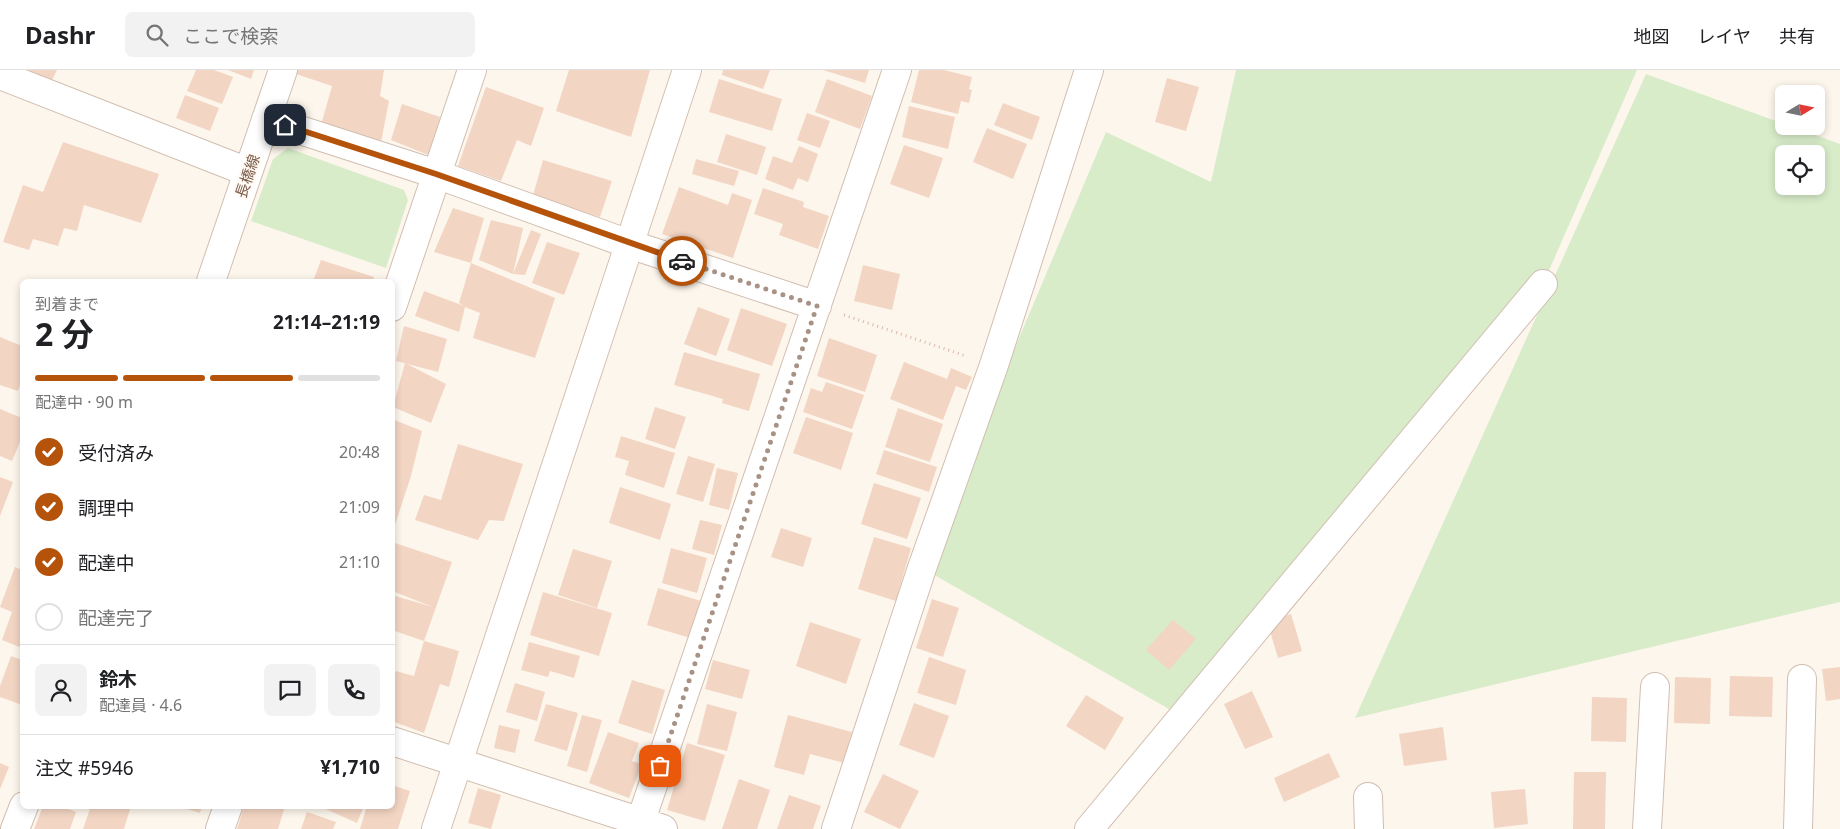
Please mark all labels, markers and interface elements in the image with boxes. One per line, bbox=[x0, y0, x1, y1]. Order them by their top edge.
search box bbox=[125, 12, 475, 57]
text: Dashr bbox=[25, 18, 95, 51]
icon: search bbox=[143, 21, 171, 49]
text: ここで検索 bbox=[183, 23, 278, 49]
text: 地図 bbox=[1634, 24, 1670, 48]
text: レイヤ bbox=[1698, 24, 1751, 48]
text: 共有 bbox=[1779, 24, 1815, 48]
north arrow bbox=[1775, 85, 1825, 135]
map controls bbox=[1775, 85, 1825, 195]
pin bbox=[264, 104, 306, 146]
icon: home bbox=[271, 111, 299, 139]
button: locate bbox=[1775, 145, 1825, 195]
street label: 長橋線 bbox=[230, 151, 264, 201]
courier bbox=[657, 236, 707, 286]
icon: car bbox=[668, 247, 696, 275]
text: 到着まで bbox=[35, 293, 99, 315]
text: 21:14–21:19 bbox=[273, 309, 380, 335]
text: 2 分 bbox=[35, 312, 94, 355]
text: 配達中 · 90 m bbox=[35, 391, 133, 413]
icon: check bbox=[35, 438, 63, 466]
text: 受付済み bbox=[78, 440, 154, 466]
text: 20:48 bbox=[339, 441, 380, 463]
icon: check bbox=[35, 493, 63, 521]
text: 調理中 bbox=[78, 495, 135, 521]
text: 21:09 bbox=[339, 496, 380, 518]
icon: check bbox=[35, 548, 63, 576]
text: 配達中 bbox=[78, 550, 135, 576]
text: 21:10 bbox=[339, 551, 380, 573]
text: 配達完了 bbox=[78, 605, 154, 631]
button: person bbox=[35, 664, 87, 716]
button: chat bbox=[264, 664, 316, 716]
button: phone bbox=[328, 664, 380, 716]
text: 鈴木 bbox=[99, 666, 137, 692]
text: 配達員 · 4.6 bbox=[99, 694, 182, 716]
pin bbox=[639, 745, 681, 787]
icon: bag bbox=[646, 752, 674, 780]
text: ¥1,710 bbox=[320, 754, 380, 780]
text: 注文 #5946 bbox=[35, 755, 134, 781]

